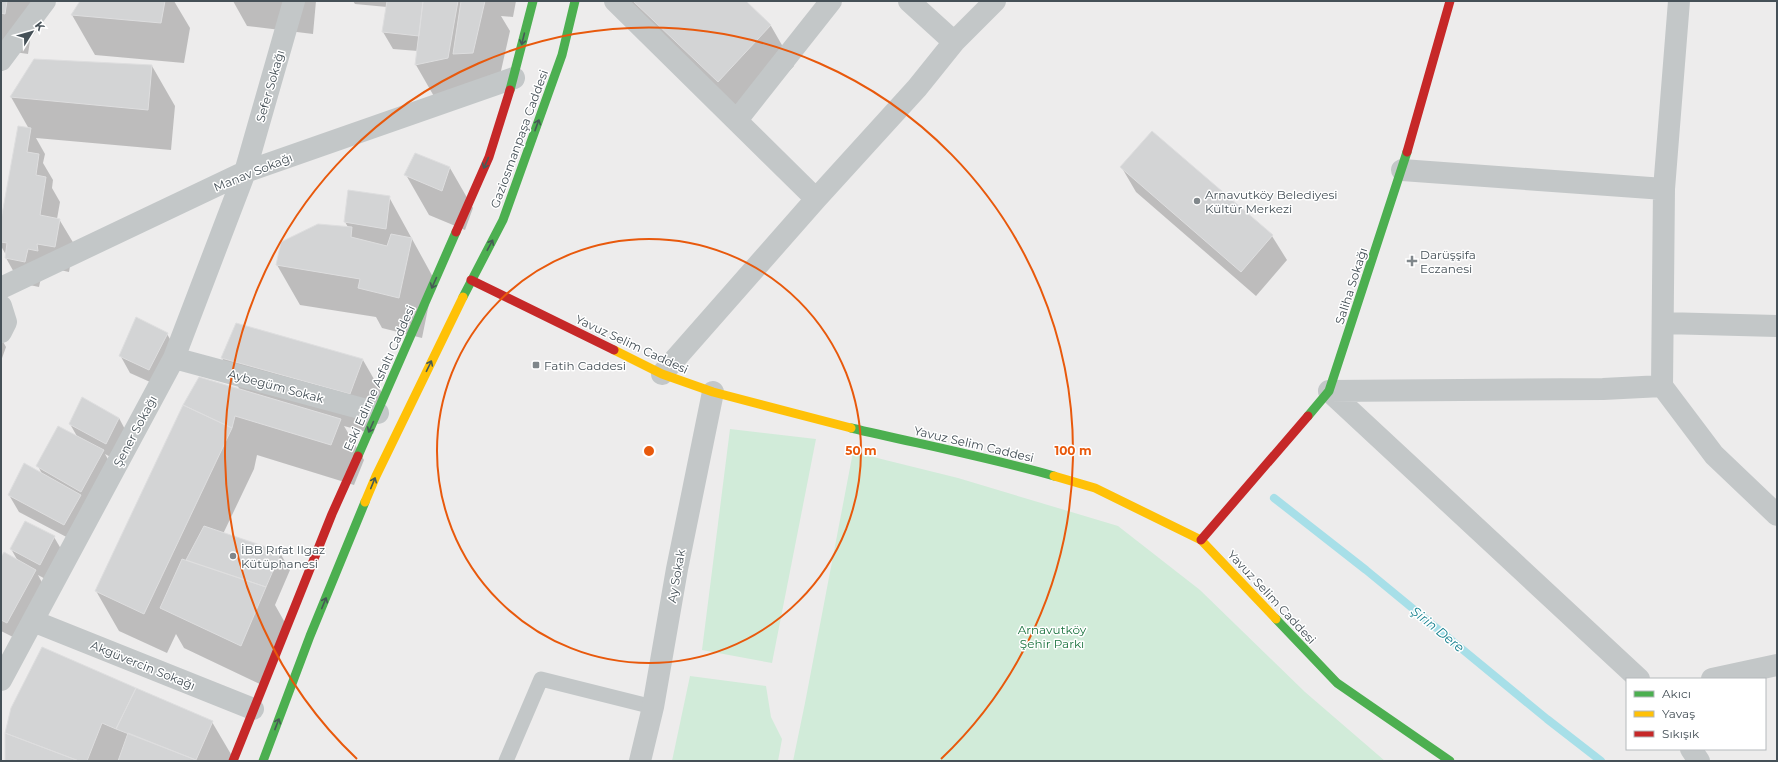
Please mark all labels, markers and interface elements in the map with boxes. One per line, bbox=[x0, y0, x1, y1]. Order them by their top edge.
north arrow bbox=[12, 12, 52, 52]
text: K bbox=[32, 19, 49, 34]
one-way arrow bbox=[519, 32, 527, 45]
street label: Sefer Sokağı bbox=[253, 48, 287, 124]
street label: Gaziosmanpaşa Caddesi bbox=[487, 68, 551, 210]
one-way arrow bbox=[534, 118, 541, 131]
street label: Manav Sokağı bbox=[211, 149, 295, 195]
one-way arrow bbox=[482, 157, 490, 169]
place label: Arnavutköy Belediyesi Kültür Merkezi bbox=[1205, 187, 1338, 216]
marker: Arnavutköy Belediyesi Kültür Merkezi bbox=[1192, 196, 1202, 206]
one-way arrow bbox=[486, 240, 494, 252]
street label: Saliha Sokağı bbox=[1332, 246, 1370, 326]
place label: Darüşşifa Eczanesi bbox=[1420, 247, 1476, 276]
marker: Darüşşifa Eczanesi bbox=[1407, 256, 1417, 266]
one-way arrow bbox=[430, 276, 437, 288]
street label: Eski Edirne Asfaltı Caddesi bbox=[340, 303, 418, 453]
street label: Yavuz Selim Caddesi bbox=[573, 311, 691, 377]
place label: Fatih Caddesi bbox=[544, 358, 626, 373]
one-way arrow bbox=[426, 360, 434, 372]
marker: Fatih Caddesi bbox=[531, 360, 541, 370]
street label: Aybegüm Sokak bbox=[226, 366, 326, 406]
street label: Şener Sokağı bbox=[110, 393, 160, 469]
one-way arrow bbox=[367, 421, 374, 433]
street label: Yavuz Selim Caddesi bbox=[913, 423, 1035, 465]
text: 50 m bbox=[845, 443, 877, 458]
text: 100 m bbox=[1055, 443, 1091, 458]
centre of rings bbox=[642, 444, 656, 458]
one-way arrow bbox=[370, 477, 377, 489]
place label: İBB Rıfat Ilgaz Kütüphanesi bbox=[241, 542, 325, 571]
street label: Ay Sokak bbox=[664, 547, 688, 604]
street label: Yavuz Selim Caddesi bbox=[1225, 547, 1319, 647]
marker: İBB Rıfat Ilgaz Kütüphanesi bbox=[228, 551, 238, 561]
one-way arrow bbox=[320, 598, 328, 610]
water label: Şirin Dere bbox=[1408, 603, 1468, 655]
park label: Arnavutköy Şehir Parkı bbox=[1018, 622, 1087, 651]
street label: Akgüvercin Sokağı bbox=[88, 637, 198, 693]
legend bbox=[1626, 678, 1766, 750]
text: Akıcı bbox=[1662, 686, 1691, 701]
text: Yavaş bbox=[1662, 706, 1695, 721]
one-way arrow bbox=[273, 719, 281, 731]
text: Sıkışık bbox=[1662, 726, 1700, 741]

